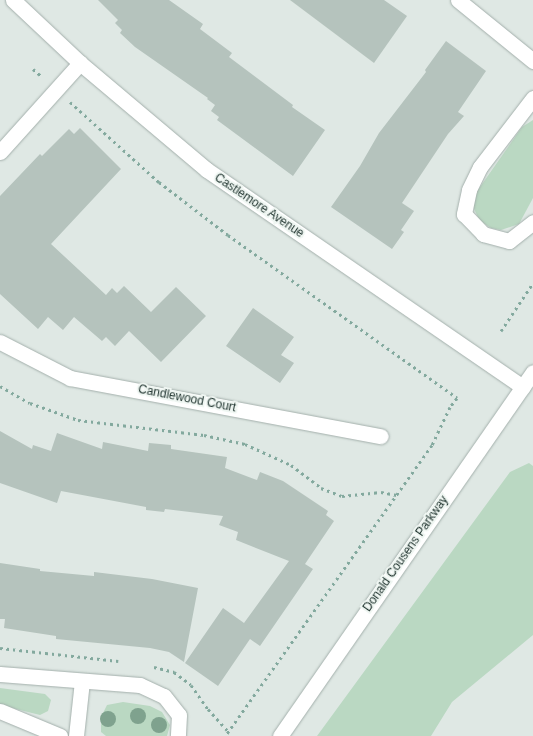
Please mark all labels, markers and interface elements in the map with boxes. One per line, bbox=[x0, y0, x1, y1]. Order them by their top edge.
street label: Castlemore Avenue bbox=[211, 171, 307, 241]
street label: Candlewood Court bbox=[137, 382, 237, 416]
street label: Donald Cousens Parkway bbox=[361, 493, 451, 615]

